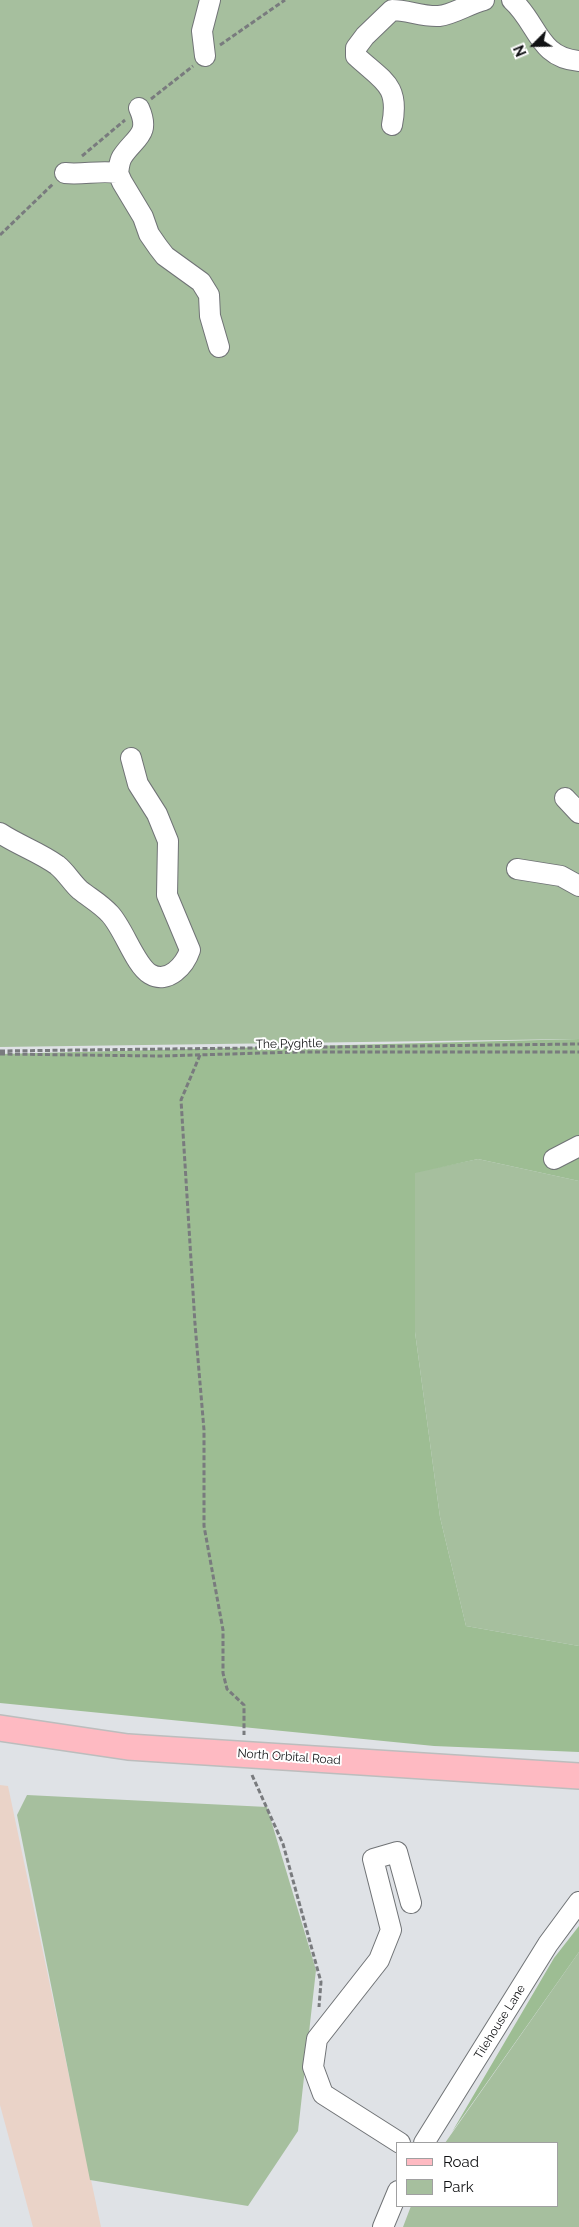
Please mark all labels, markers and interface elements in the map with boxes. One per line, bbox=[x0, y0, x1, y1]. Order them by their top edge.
north arrow bbox=[509, 20, 559, 70]
text: N bbox=[511, 43, 530, 59]
street label: The Pyghtle bbox=[255, 1036, 323, 1052]
street label: North Orbital Road bbox=[237, 1746, 341, 1768]
street label: Tilehouse Lane bbox=[471, 1982, 529, 2062]
legend bbox=[396, 2142, 559, 2207]
text: Road bbox=[443, 2153, 479, 2171]
text: Park bbox=[443, 2178, 474, 2196]

